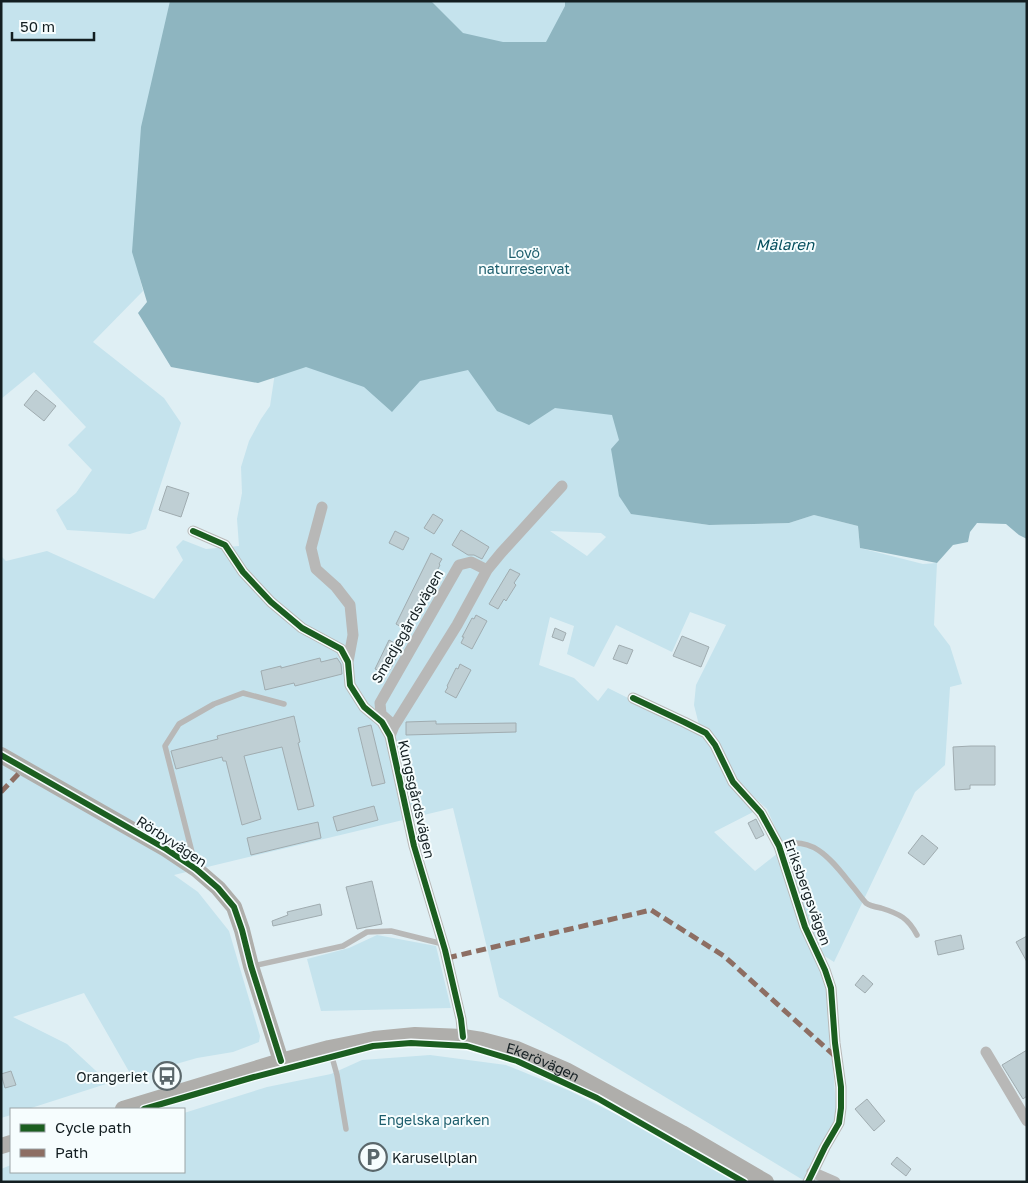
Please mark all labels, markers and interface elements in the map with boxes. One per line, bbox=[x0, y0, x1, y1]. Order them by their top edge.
scale bar bbox=[12, 10, 95, 42]
text: 50 m bbox=[20, 17, 55, 35]
water label: Mälaren bbox=[756, 235, 815, 253]
park label: Lovö naturreservat bbox=[478, 244, 570, 277]
street label: Smedjegårdsvägen bbox=[367, 566, 447, 686]
street label: Kungsgårdsvägen bbox=[395, 738, 439, 860]
street label: Rörbyvägen bbox=[134, 812, 210, 870]
street label: Eriksbergsvägen bbox=[781, 836, 835, 948]
street label: Ekerövägen bbox=[505, 1038, 583, 1084]
bus stop icon: Orangeriet bbox=[152, 1061, 182, 1091]
place label: Orangeriet bbox=[76, 1068, 148, 1085]
legend bbox=[10, 1108, 185, 1173]
park label: Engelska parken bbox=[378, 1111, 490, 1128]
text: Cycle path bbox=[55, 1118, 131, 1136]
parking icon: Karusellplan bbox=[358, 1142, 388, 1172]
text: Path bbox=[55, 1143, 88, 1161]
place label: Karusellplan bbox=[392, 1149, 477, 1166]

